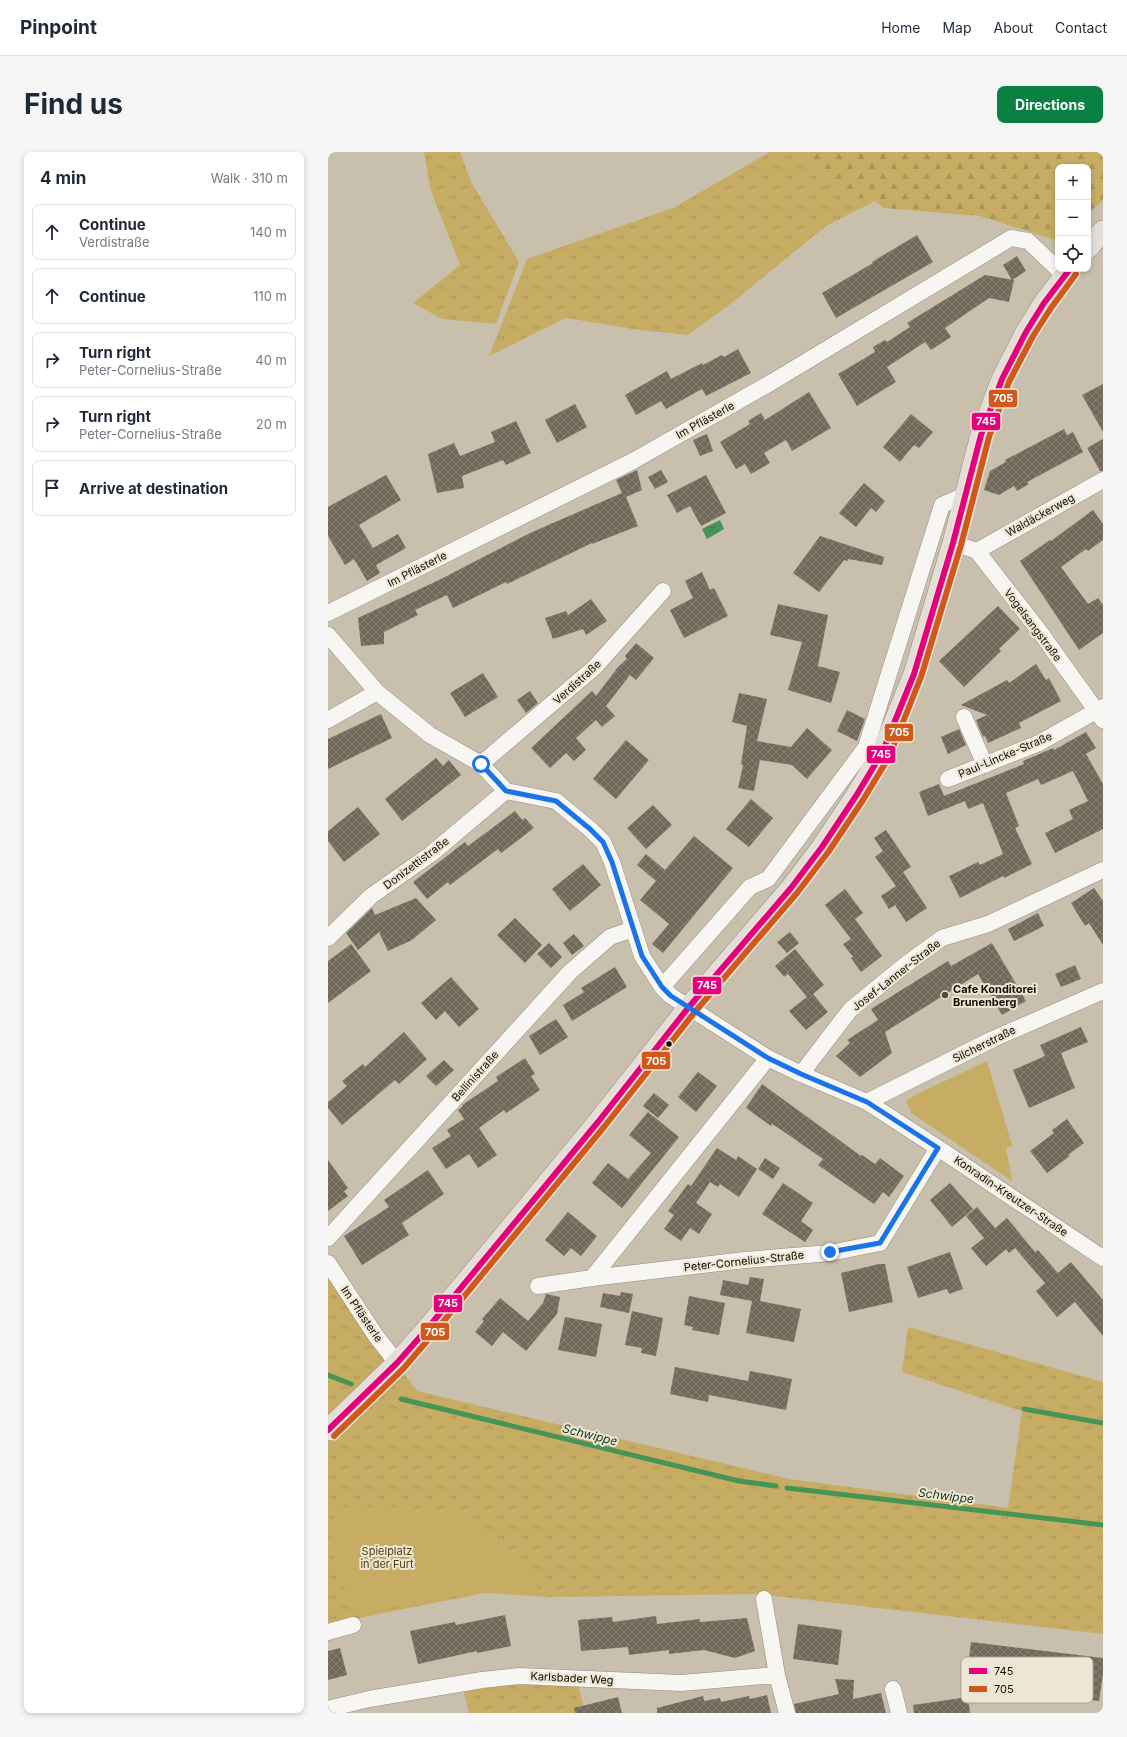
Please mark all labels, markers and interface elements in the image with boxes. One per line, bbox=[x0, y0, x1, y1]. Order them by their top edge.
text: Pinpoint bbox=[20, 16, 97, 39]
text: Home bbox=[881, 19, 920, 36]
text: Map bbox=[942, 19, 972, 36]
text: About bbox=[994, 19, 1033, 36]
text: Contact bbox=[1055, 19, 1107, 36]
button: Directions bbox=[997, 86, 1103, 123]
text: Find us bbox=[24, 87, 123, 121]
map controls bbox=[1055, 164, 1091, 272]
button: + bbox=[1055, 164, 1091, 200]
text: 4 min bbox=[40, 168, 86, 188]
text: Walk · 310 m bbox=[211, 170, 288, 186]
button: − bbox=[1055, 200, 1091, 236]
text: Continue bbox=[79, 215, 146, 234]
icon: ahead bbox=[41, 221, 63, 243]
text: 140 m bbox=[250, 224, 287, 240]
text: Verdistraße bbox=[79, 234, 150, 250]
button: locate bbox=[1055, 236, 1091, 272]
icon: ahead bbox=[41, 285, 63, 307]
text: Continue bbox=[79, 287, 146, 306]
text: 110 m bbox=[253, 288, 287, 304]
text: Turn right bbox=[79, 343, 151, 362]
icon: right bbox=[41, 349, 63, 371]
text: 40 m bbox=[255, 352, 287, 368]
text: Peter-Cornelius-Straße bbox=[79, 362, 222, 378]
line badge: 705 bbox=[988, 389, 1018, 408]
text: 705 bbox=[993, 391, 1013, 405]
street label: Im Pflästerle bbox=[673, 398, 737, 442]
text: Turn right bbox=[79, 407, 151, 426]
line badge: 745 bbox=[971, 412, 1001, 431]
icon: right bbox=[41, 413, 63, 435]
text: 745 bbox=[976, 414, 996, 428]
text: 20 m bbox=[256, 416, 287, 432]
text: Peter-Cornelius-Straße bbox=[79, 426, 222, 442]
icon: arrive bbox=[41, 477, 63, 499]
text: Arrive at destination bbox=[79, 479, 228, 498]
street label: Waldäckerweg bbox=[1003, 490, 1077, 540]
street label: Im Pflästerle bbox=[385, 548, 449, 590]
street label: Vogelsangstraße bbox=[1001, 586, 1065, 664]
street label: Verdistraße bbox=[550, 657, 604, 707]
line badge: 705 bbox=[884, 723, 914, 742]
text: 705 bbox=[889, 725, 909, 739]
street label: Paul-Lincke-Straße bbox=[956, 729, 1054, 781]
line badge: 745 bbox=[866, 745, 896, 764]
text: 745 bbox=[871, 747, 891, 761]
route start bbox=[472, 755, 490, 773]
street label: Donizettistraße bbox=[380, 834, 452, 892]
street label: Josef-Lanner-Straße bbox=[849, 936, 943, 1014]
line badge: 745 bbox=[692, 976, 722, 995]
text: 745 bbox=[697, 978, 717, 992]
place label: Cafe Konditorei Brunenberg bbox=[953, 982, 1036, 1009]
marker: Cafe Konditorei Brunenberg bbox=[940, 990, 950, 1000]
street label: Silcherstraße bbox=[950, 1023, 1018, 1065]
unlabelled marker bbox=[664, 1039, 674, 1049]
street label: Bellinistraße bbox=[448, 1048, 502, 1104]
line badge: 705 bbox=[641, 1051, 671, 1070]
text: 705 bbox=[646, 1054, 666, 1068]
street label: Konradin-Kreutzer-Straße bbox=[951, 1153, 1071, 1239]
route end bbox=[821, 1243, 839, 1261]
street label: Peter-Cornelius-Straße bbox=[683, 1248, 805, 1274]
street label: Im Pflästerle bbox=[338, 1283, 386, 1345]
line badge: 745 bbox=[433, 1294, 463, 1313]
text: 745 bbox=[438, 1296, 458, 1310]
line badge: 705 bbox=[420, 1322, 450, 1341]
text: 705 bbox=[425, 1325, 445, 1339]
water label: Schwippe bbox=[561, 1420, 619, 1449]
water label: Schwippe bbox=[917, 1485, 975, 1506]
park label: Spielplatz in der Furt bbox=[360, 1544, 414, 1571]
legend bbox=[961, 1657, 1093, 1703]
text: 745 bbox=[994, 1664, 1014, 1678]
street label: Karlsbader Weg bbox=[530, 1669, 614, 1687]
text: 705 bbox=[994, 1682, 1014, 1696]

